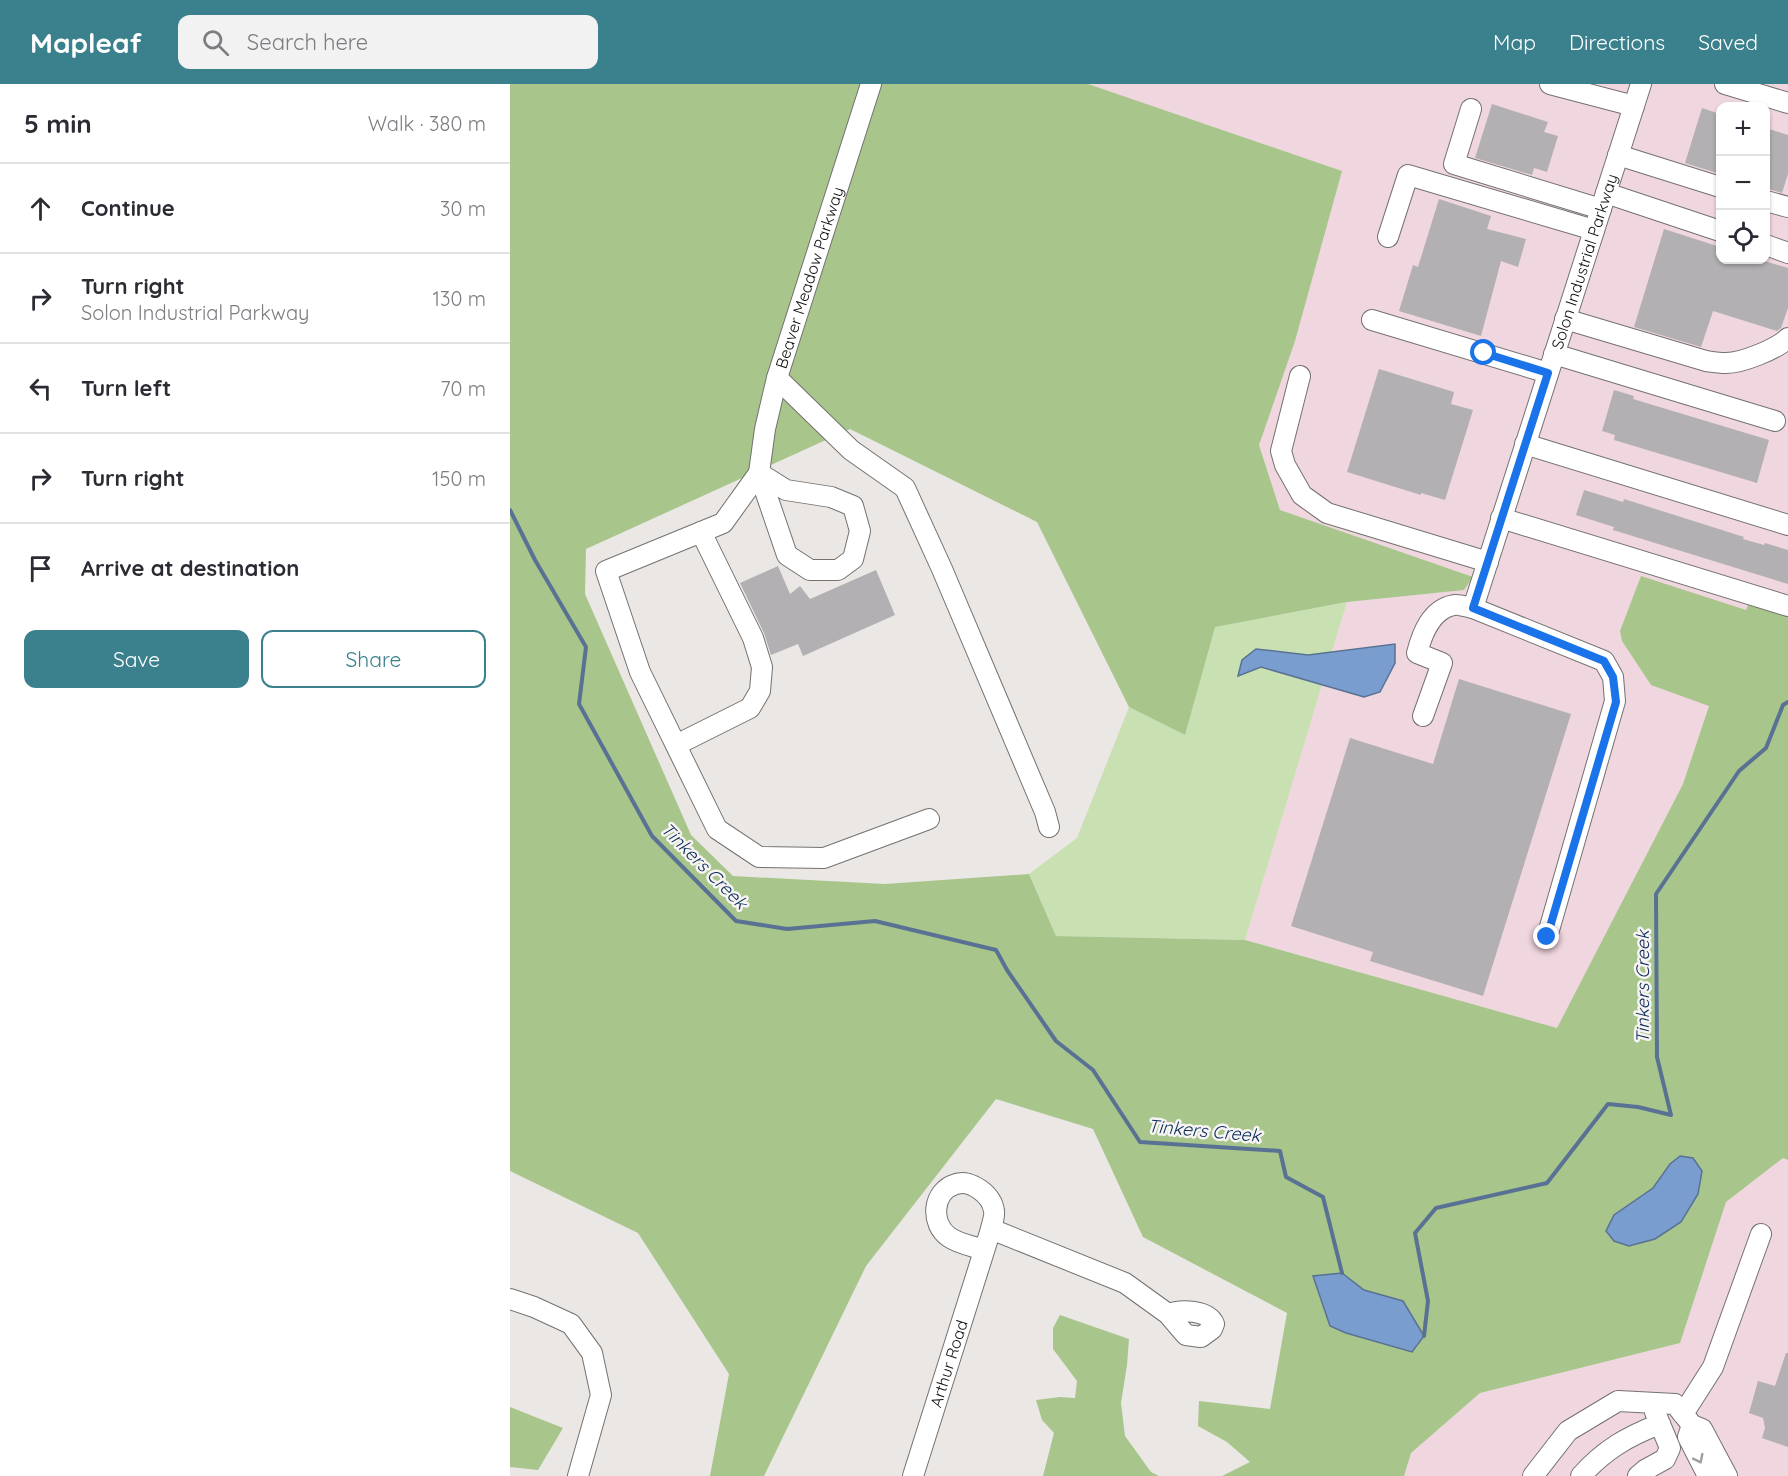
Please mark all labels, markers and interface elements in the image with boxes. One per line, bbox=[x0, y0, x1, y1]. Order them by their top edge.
search box bbox=[178, 15, 598, 69]
text: Mapleaf bbox=[30, 25, 142, 60]
icon: search bbox=[199, 26, 232, 59]
text: Search here bbox=[247, 28, 368, 56]
text: Map bbox=[1493, 29, 1536, 55]
text: Directions bbox=[1569, 29, 1665, 55]
text: Saved bbox=[1698, 29, 1758, 55]
map controls bbox=[1716, 102, 1770, 264]
button: + bbox=[1716, 102, 1770, 156]
text: 5 min bbox=[24, 107, 92, 140]
text: Walk · 380 m bbox=[368, 111, 486, 136]
button: − bbox=[1716, 156, 1770, 210]
street label: Solon Industrial Parkway bbox=[1547, 171, 1622, 352]
street label: Beaver Meadow Parkway bbox=[771, 184, 848, 371]
icon: ahead bbox=[24, 192, 57, 225]
text: Continue bbox=[81, 194, 175, 222]
text: 30 m bbox=[440, 196, 486, 221]
button: locate bbox=[1716, 210, 1770, 264]
text: Turn right bbox=[81, 272, 185, 300]
icon: right bbox=[24, 282, 57, 315]
text: 130 m bbox=[433, 286, 486, 311]
text: Solon Industrial Parkway bbox=[81, 300, 309, 325]
route start bbox=[1470, 339, 1496, 365]
icon: left bbox=[24, 372, 57, 405]
text: Turn left bbox=[81, 374, 171, 402]
text: 70 m bbox=[440, 376, 486, 401]
icon: right bbox=[24, 462, 57, 495]
text: Turn right bbox=[81, 464, 185, 492]
text: 150 m bbox=[432, 466, 486, 491]
icon: arrive bbox=[24, 552, 57, 585]
text: Arrive at destination bbox=[81, 554, 299, 582]
button: Save bbox=[24, 630, 249, 688]
button: Share bbox=[261, 630, 486, 688]
water label: Tinkers Creek bbox=[656, 818, 753, 915]
route end bbox=[1533, 923, 1559, 949]
water label: Tinkers Creek bbox=[1631, 929, 1654, 1044]
water label: Tinkers Creek bbox=[1147, 1114, 1263, 1147]
street label: Arthur Road bbox=[925, 1317, 972, 1410]
one-way arrow bbox=[1692, 1452, 1704, 1463]

